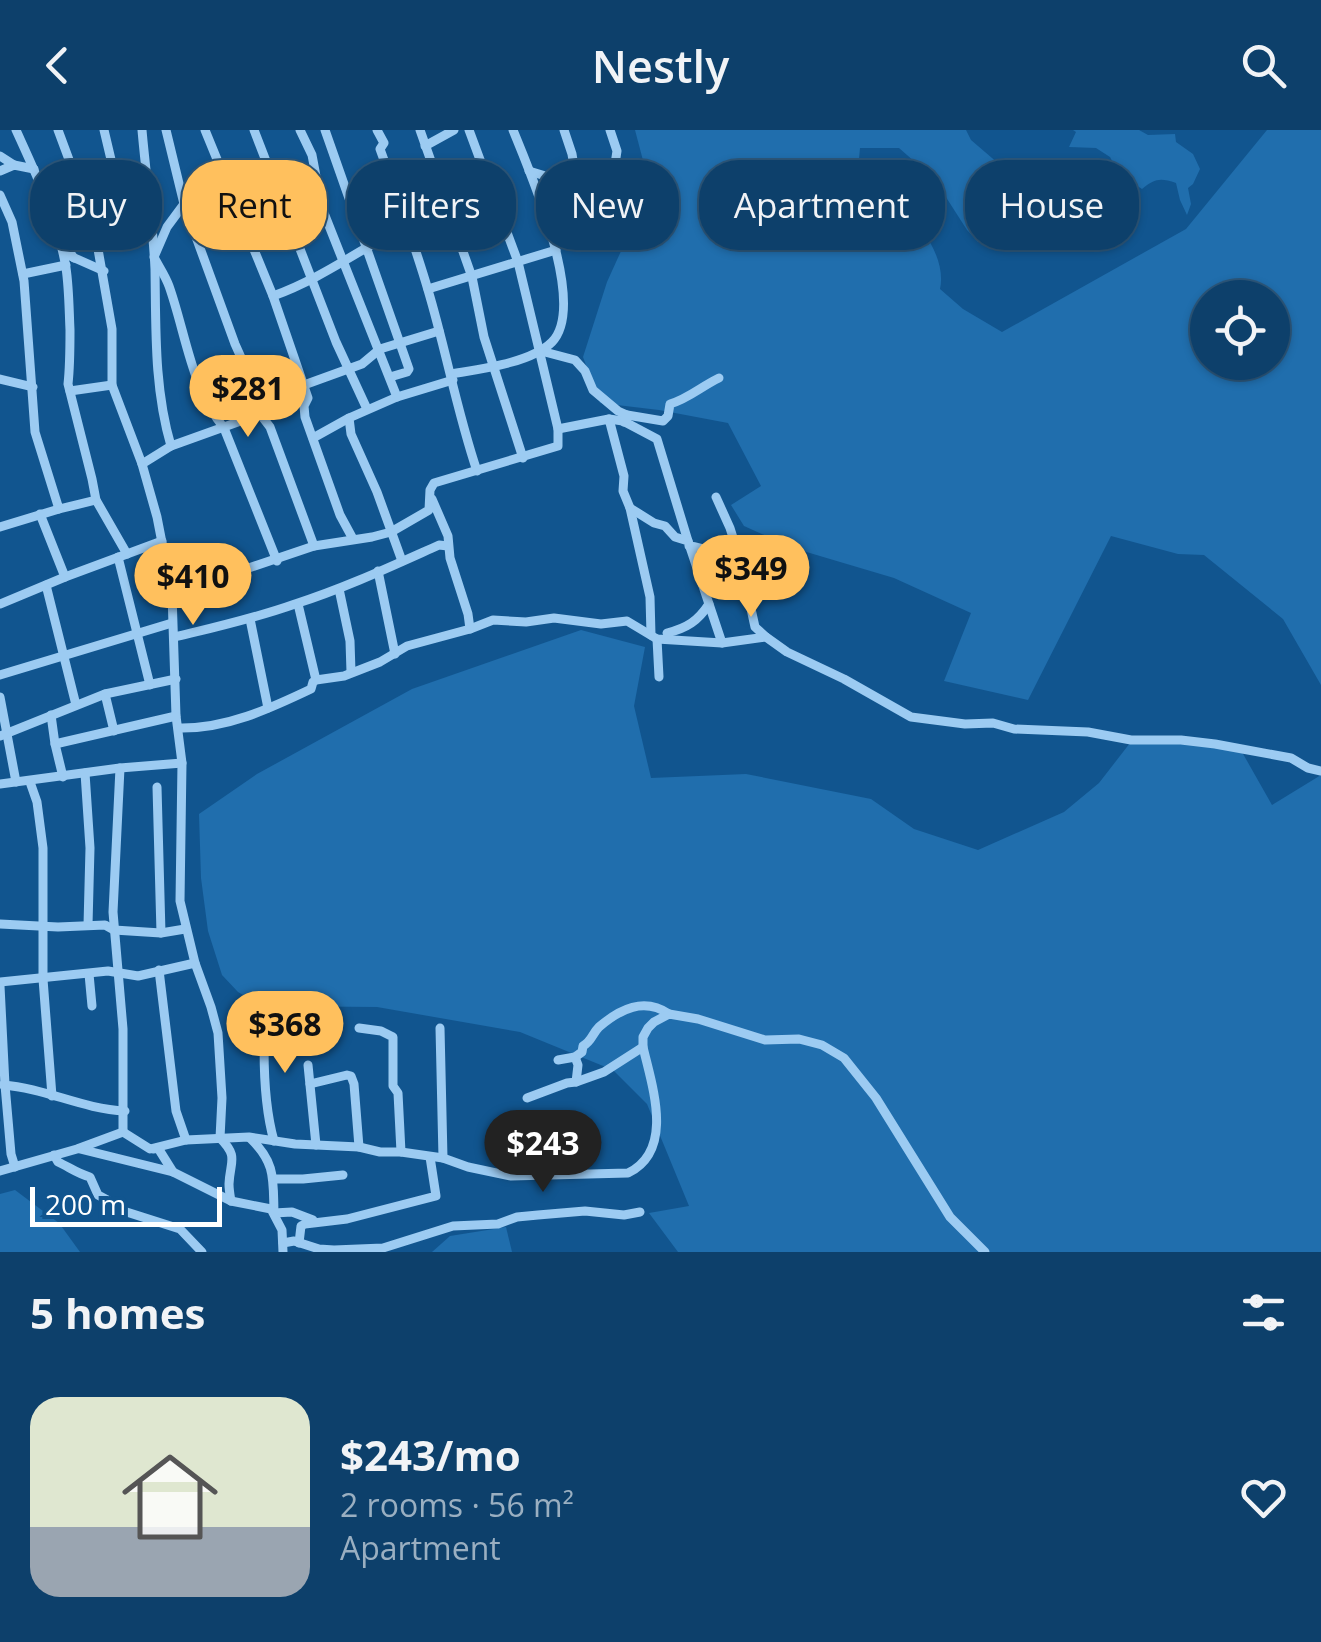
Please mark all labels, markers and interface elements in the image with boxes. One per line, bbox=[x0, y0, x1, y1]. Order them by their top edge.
text: Nestly bbox=[592, 35, 729, 96]
icon: back bbox=[30, 38, 85, 93]
icon: search bbox=[1236, 38, 1291, 93]
chip: Buy bbox=[30, 160, 162, 250]
chip: Rent bbox=[182, 160, 327, 250]
chip: Filters bbox=[347, 160, 516, 250]
chip: New bbox=[536, 160, 679, 250]
chip: Apartment bbox=[699, 160, 945, 250]
chip: House bbox=[965, 160, 1139, 250]
map controls bbox=[1190, 280, 1290, 380]
button: locate bbox=[1190, 280, 1290, 380]
pin: $281 bbox=[189, 355, 307, 440]
text: $281 bbox=[211, 366, 285, 409]
pin: $349 bbox=[692, 535, 810, 620]
pin: $410 bbox=[134, 543, 252, 628]
text: $349 bbox=[714, 546, 788, 589]
text: $410 bbox=[156, 554, 230, 597]
pin: $368 bbox=[226, 991, 344, 1076]
text: $368 bbox=[248, 1002, 322, 1045]
pin: $243 bbox=[484, 1110, 602, 1195]
text: $243 bbox=[506, 1121, 580, 1164]
scale bar bbox=[30, 1182, 222, 1226]
text: 200 m bbox=[45, 1185, 126, 1223]
text: 5 homes bbox=[30, 1284, 205, 1341]
icon: filters bbox=[1236, 1285, 1291, 1340]
text: $243/mo bbox=[340, 1426, 521, 1483]
icon: home bbox=[110, 1437, 230, 1557]
icon: heart bbox=[1236, 1470, 1291, 1525]
text: 2 rooms · 56 m² bbox=[340, 1483, 574, 1526]
text: Apartment bbox=[340, 1526, 501, 1569]

